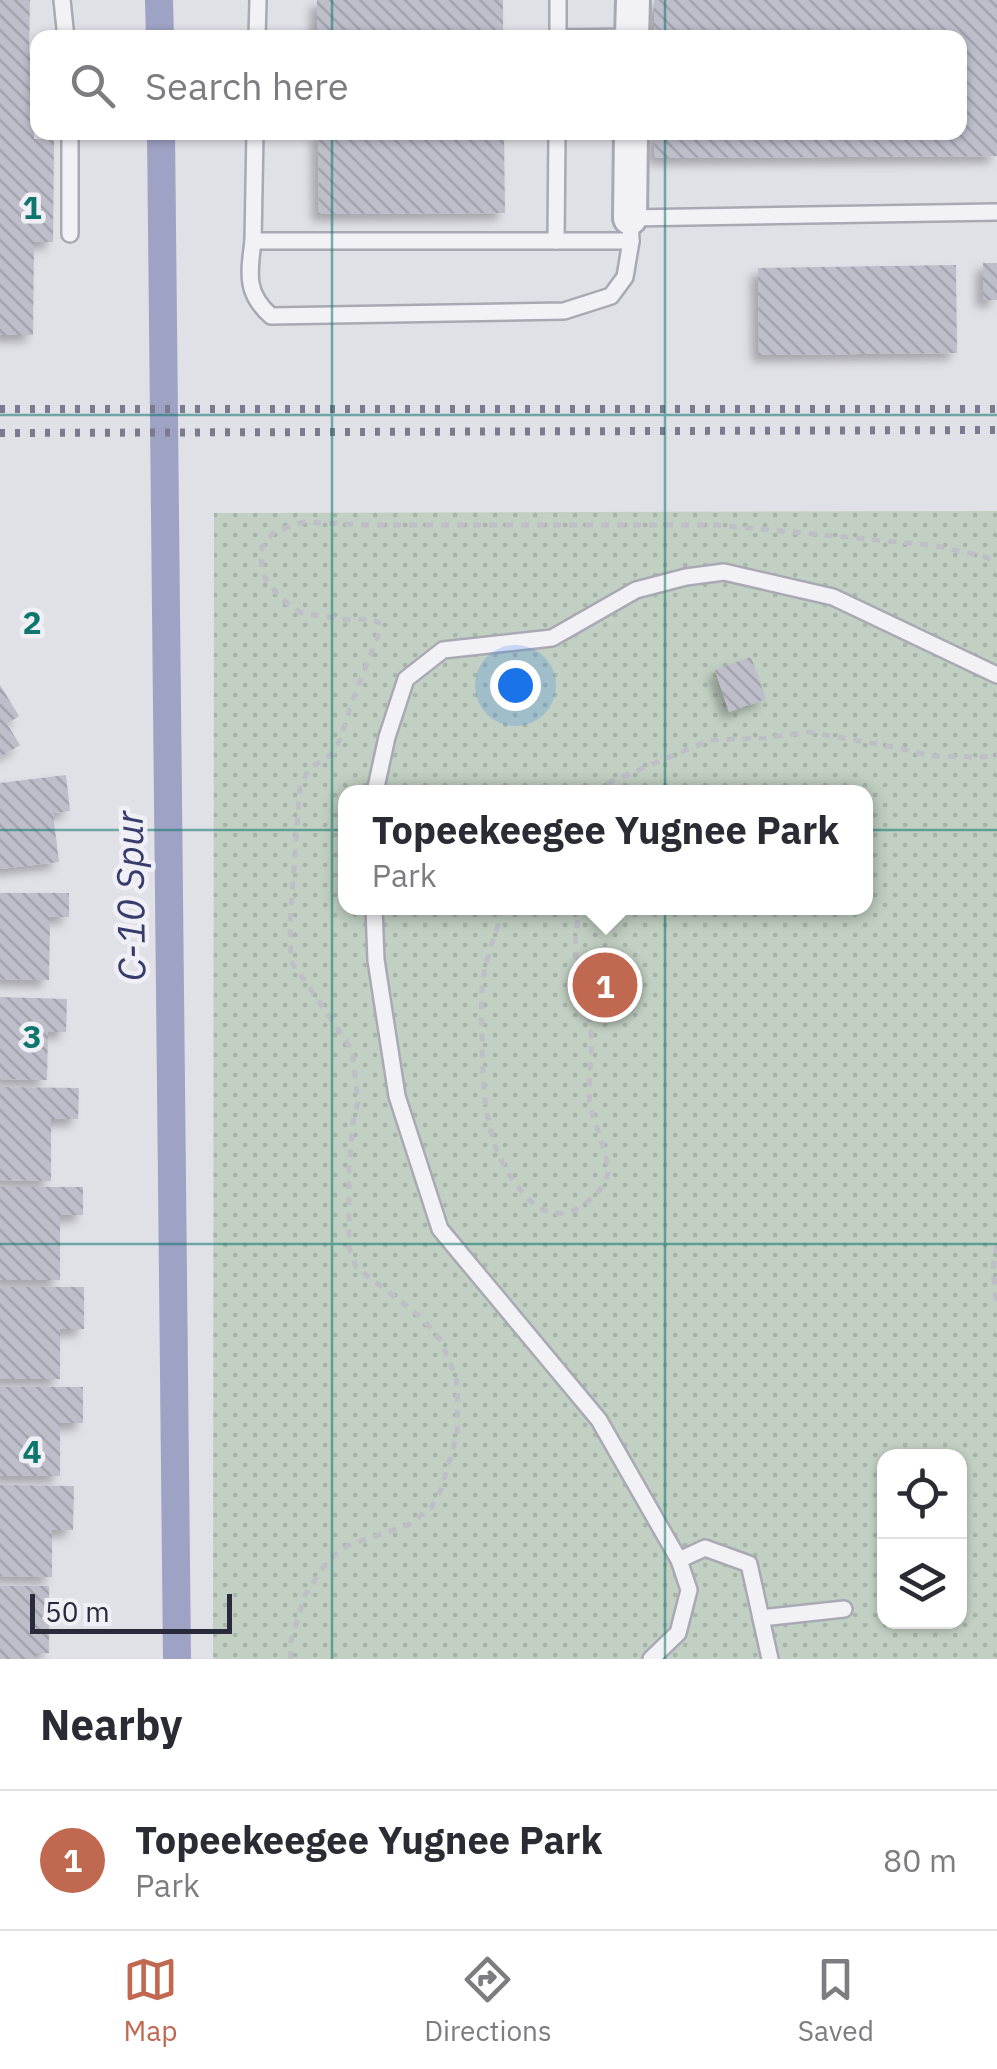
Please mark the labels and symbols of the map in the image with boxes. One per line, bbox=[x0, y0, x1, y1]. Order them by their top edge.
text: 1 bbox=[22, 186, 42, 228]
text: 2 bbox=[22, 601, 42, 643]
your location bbox=[490, 660, 541, 711]
water label: C-10 Spur bbox=[103, 809, 155, 982]
pin: 1 bbox=[572, 948, 638, 1022]
text: 3 bbox=[22, 1015, 42, 1057]
text: 4 bbox=[22, 1430, 42, 1472]
scale bar bbox=[30, 1589, 232, 1634]

